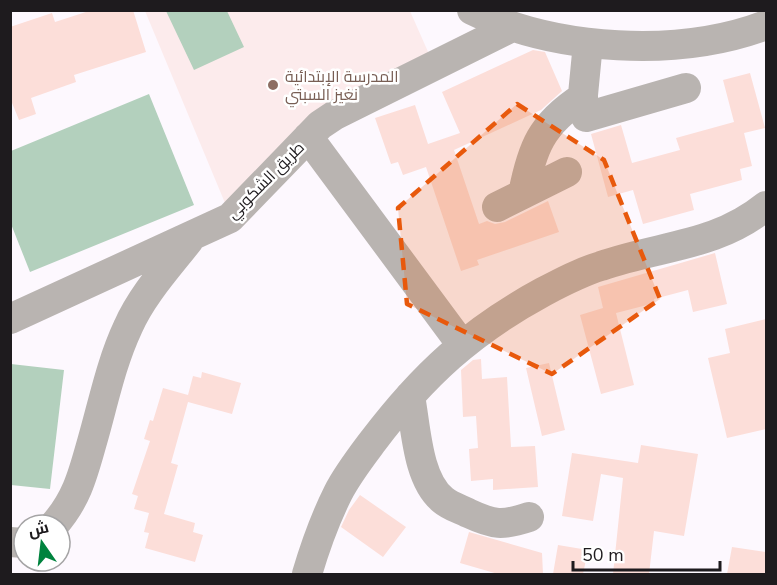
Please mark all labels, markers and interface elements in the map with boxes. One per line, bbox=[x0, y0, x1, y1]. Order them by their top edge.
place label: المدرسة الإبتدائية نغيز السبتي bbox=[285, 66, 399, 108]
marker: المدرسة الإبتدائية نغيز السبتي bbox=[266, 78, 280, 92]
street label: طريق الشكوبي bbox=[222, 137, 311, 226]
north arrow bbox=[12, 513, 72, 573]
text: ش bbox=[26, 516, 51, 543]
scale bar bbox=[573, 534, 720, 572]
text: 50 m bbox=[582, 543, 624, 567]

